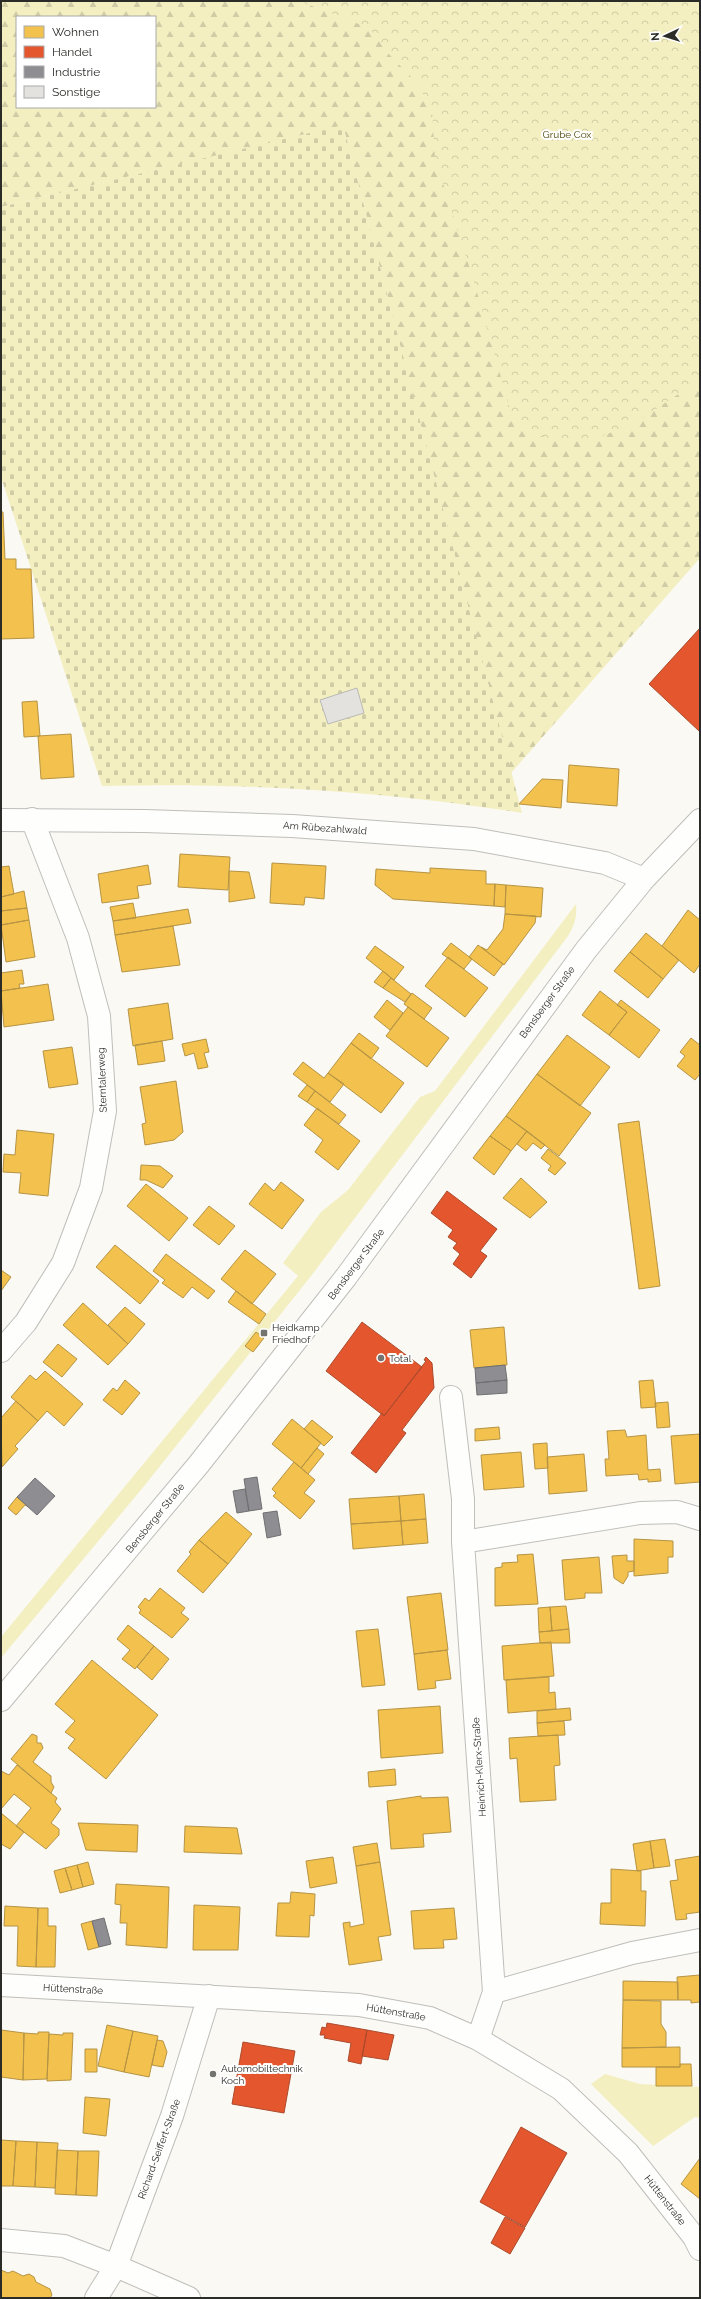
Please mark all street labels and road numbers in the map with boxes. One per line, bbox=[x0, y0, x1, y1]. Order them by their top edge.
street label: Am Rübezahlwald bbox=[283, 820, 367, 836]
street label: Bensberger Straße bbox=[517, 964, 577, 1040]
street label: Sterntalerweg bbox=[95, 1047, 109, 1113]
street label: Bensberger Straße bbox=[326, 1226, 386, 1302]
street label: Bensberger Straße bbox=[124, 1481, 186, 1555]
street label: Heinrich-Klerx-Straße bbox=[470, 1717, 488, 1817]
street label: Hüttenstraße bbox=[43, 1982, 103, 1996]
street label: Hüttenstraße bbox=[365, 2001, 427, 2023]
street label: Richard-Seiffert-Straße bbox=[136, 2097, 182, 2200]
street label: Hüttenstraße bbox=[642, 2173, 688, 2227]

